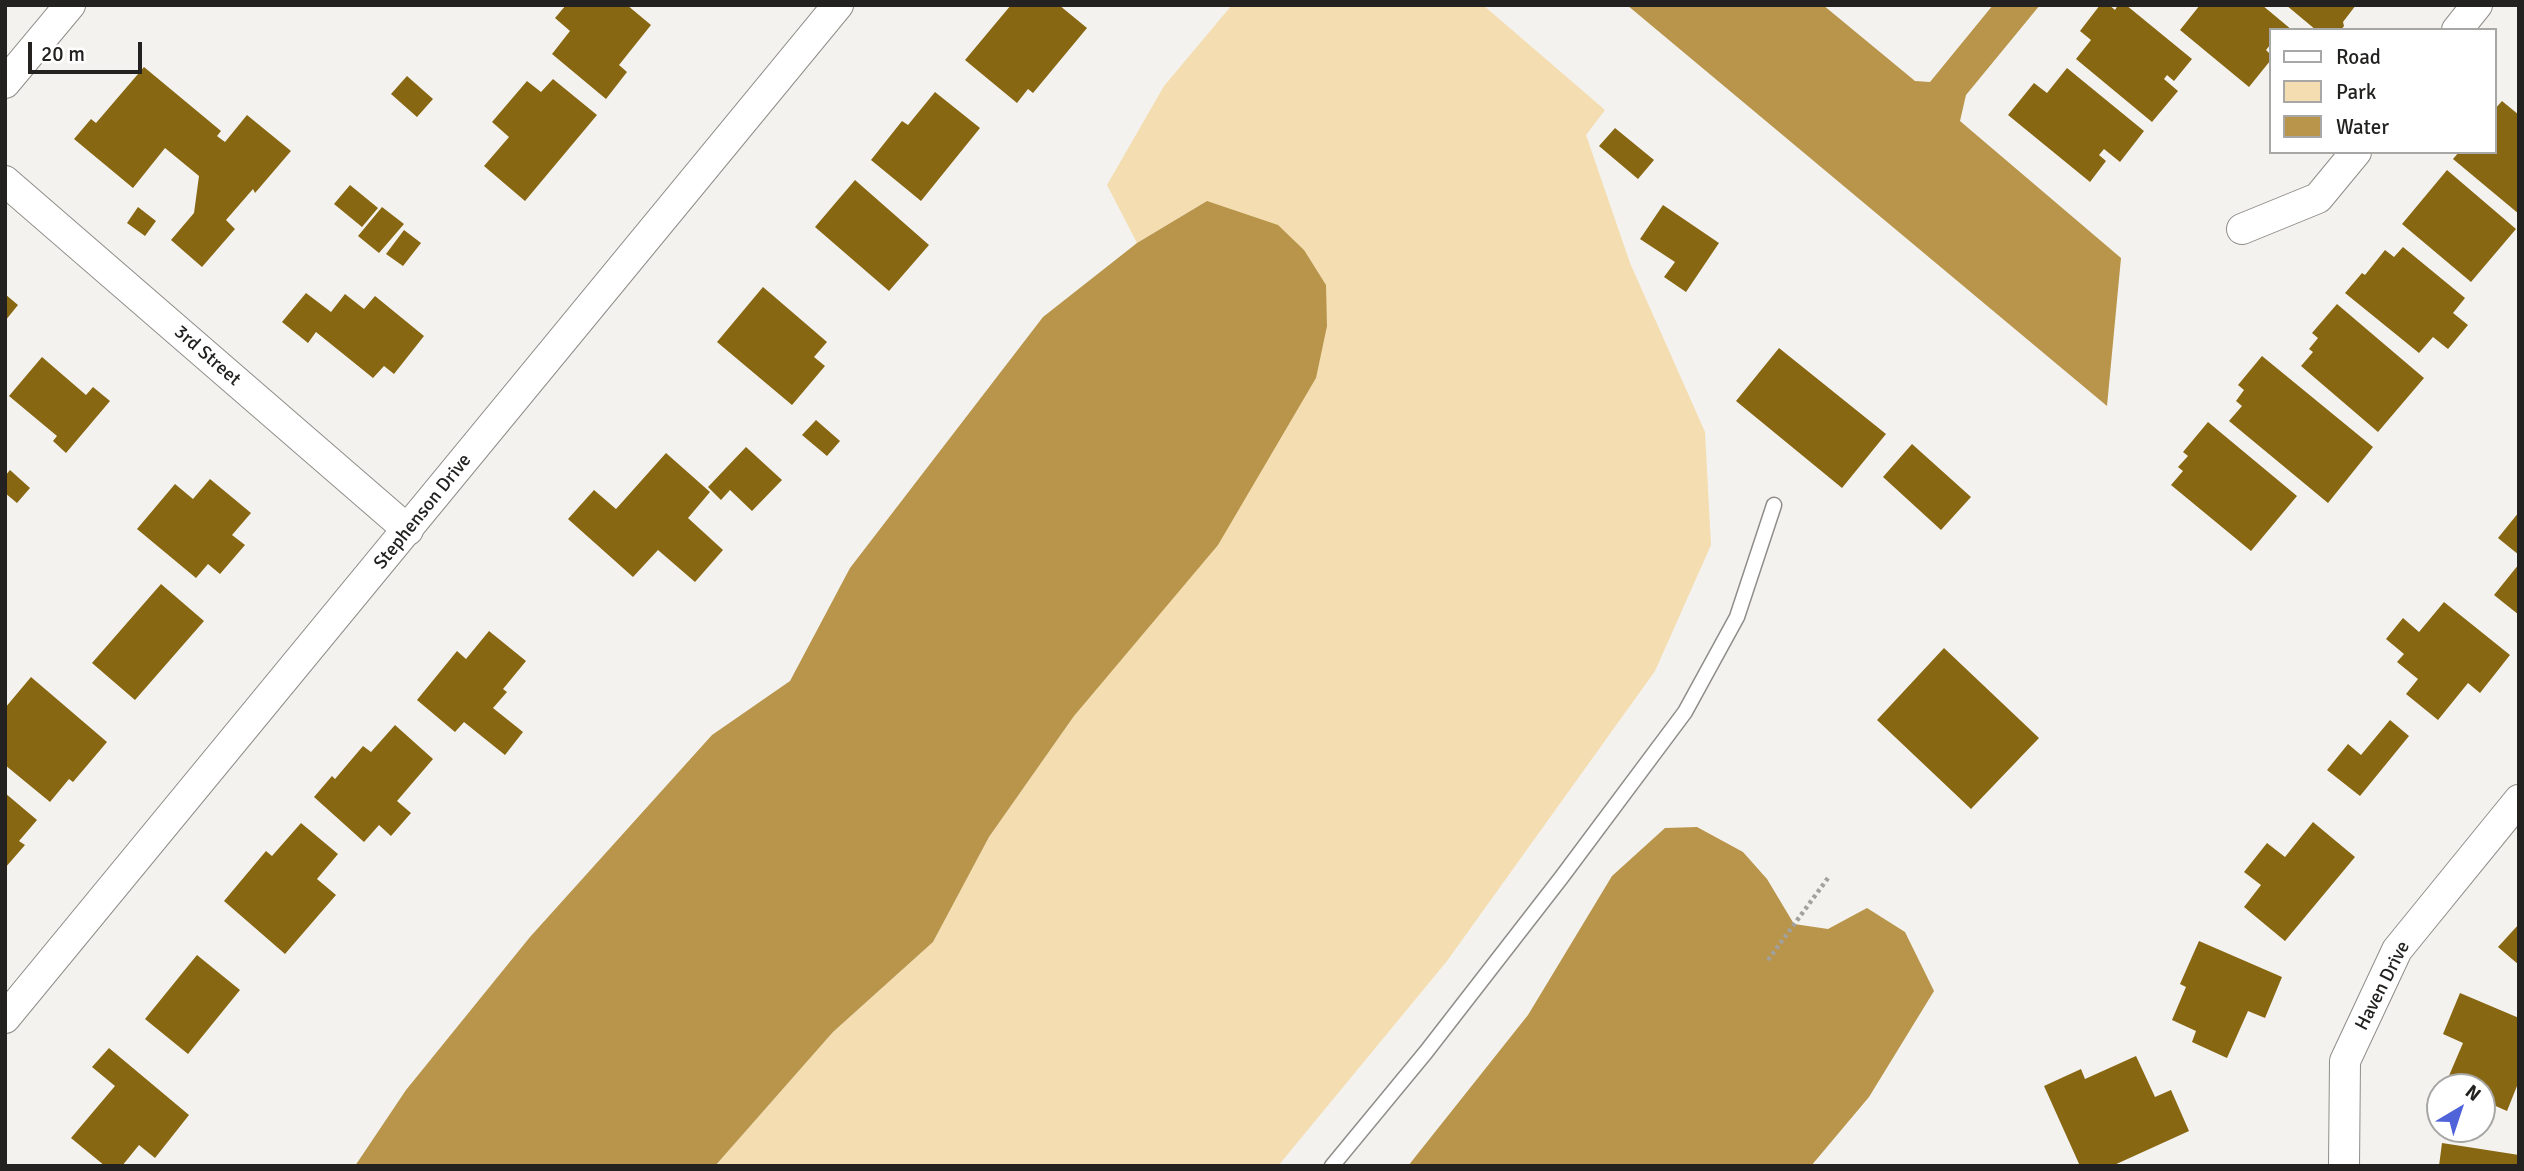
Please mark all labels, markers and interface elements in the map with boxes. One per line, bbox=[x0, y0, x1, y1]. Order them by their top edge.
scale bar bbox=[32, 28, 145, 72]
legend bbox=[2268, 28, 2496, 154]
text: 20 m bbox=[41, 41, 85, 67]
text: Road bbox=[2336, 44, 2381, 70]
text: Park bbox=[2336, 79, 2376, 105]
text: Water bbox=[2336, 114, 2389, 140]
street label: 3rd Street bbox=[169, 321, 245, 391]
street label: Stephenson Drive bbox=[369, 450, 477, 574]
street label: Haven Drive bbox=[2351, 938, 2415, 1034]
north arrow bbox=[2426, 1073, 2496, 1143]
text: N bbox=[2460, 1080, 2486, 1107]

